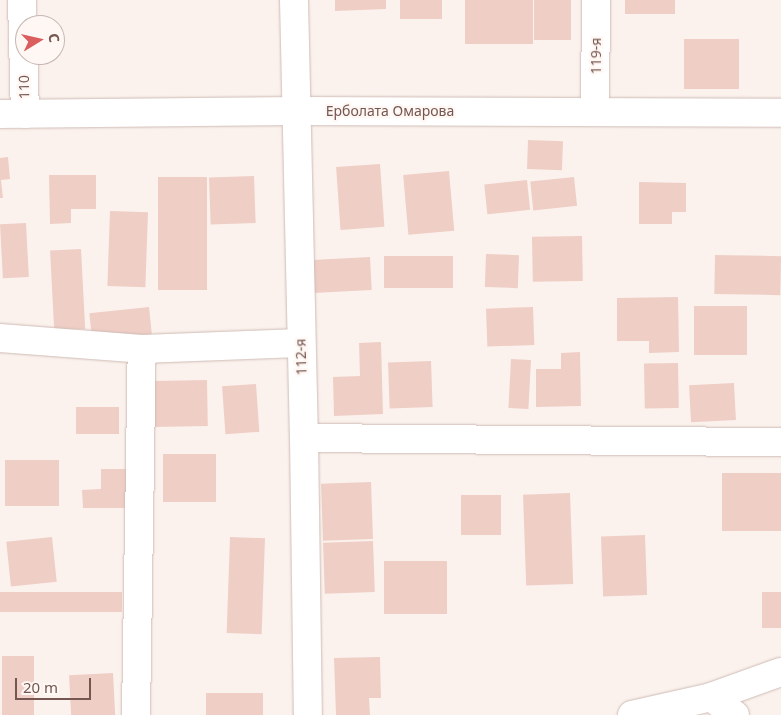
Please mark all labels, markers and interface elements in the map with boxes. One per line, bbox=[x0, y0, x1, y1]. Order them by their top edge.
north arrow bbox=[15, 15, 65, 65]
text: С bbox=[44, 32, 64, 44]
street label: 119-я bbox=[588, 38, 604, 74]
street label: 110 bbox=[15, 75, 33, 99]
street label: Ерболата Омарова bbox=[326, 103, 454, 119]
street label: 112-я bbox=[292, 338, 310, 376]
scale bar bbox=[18, 668, 94, 700]
text: 20 m bbox=[23, 677, 58, 697]

